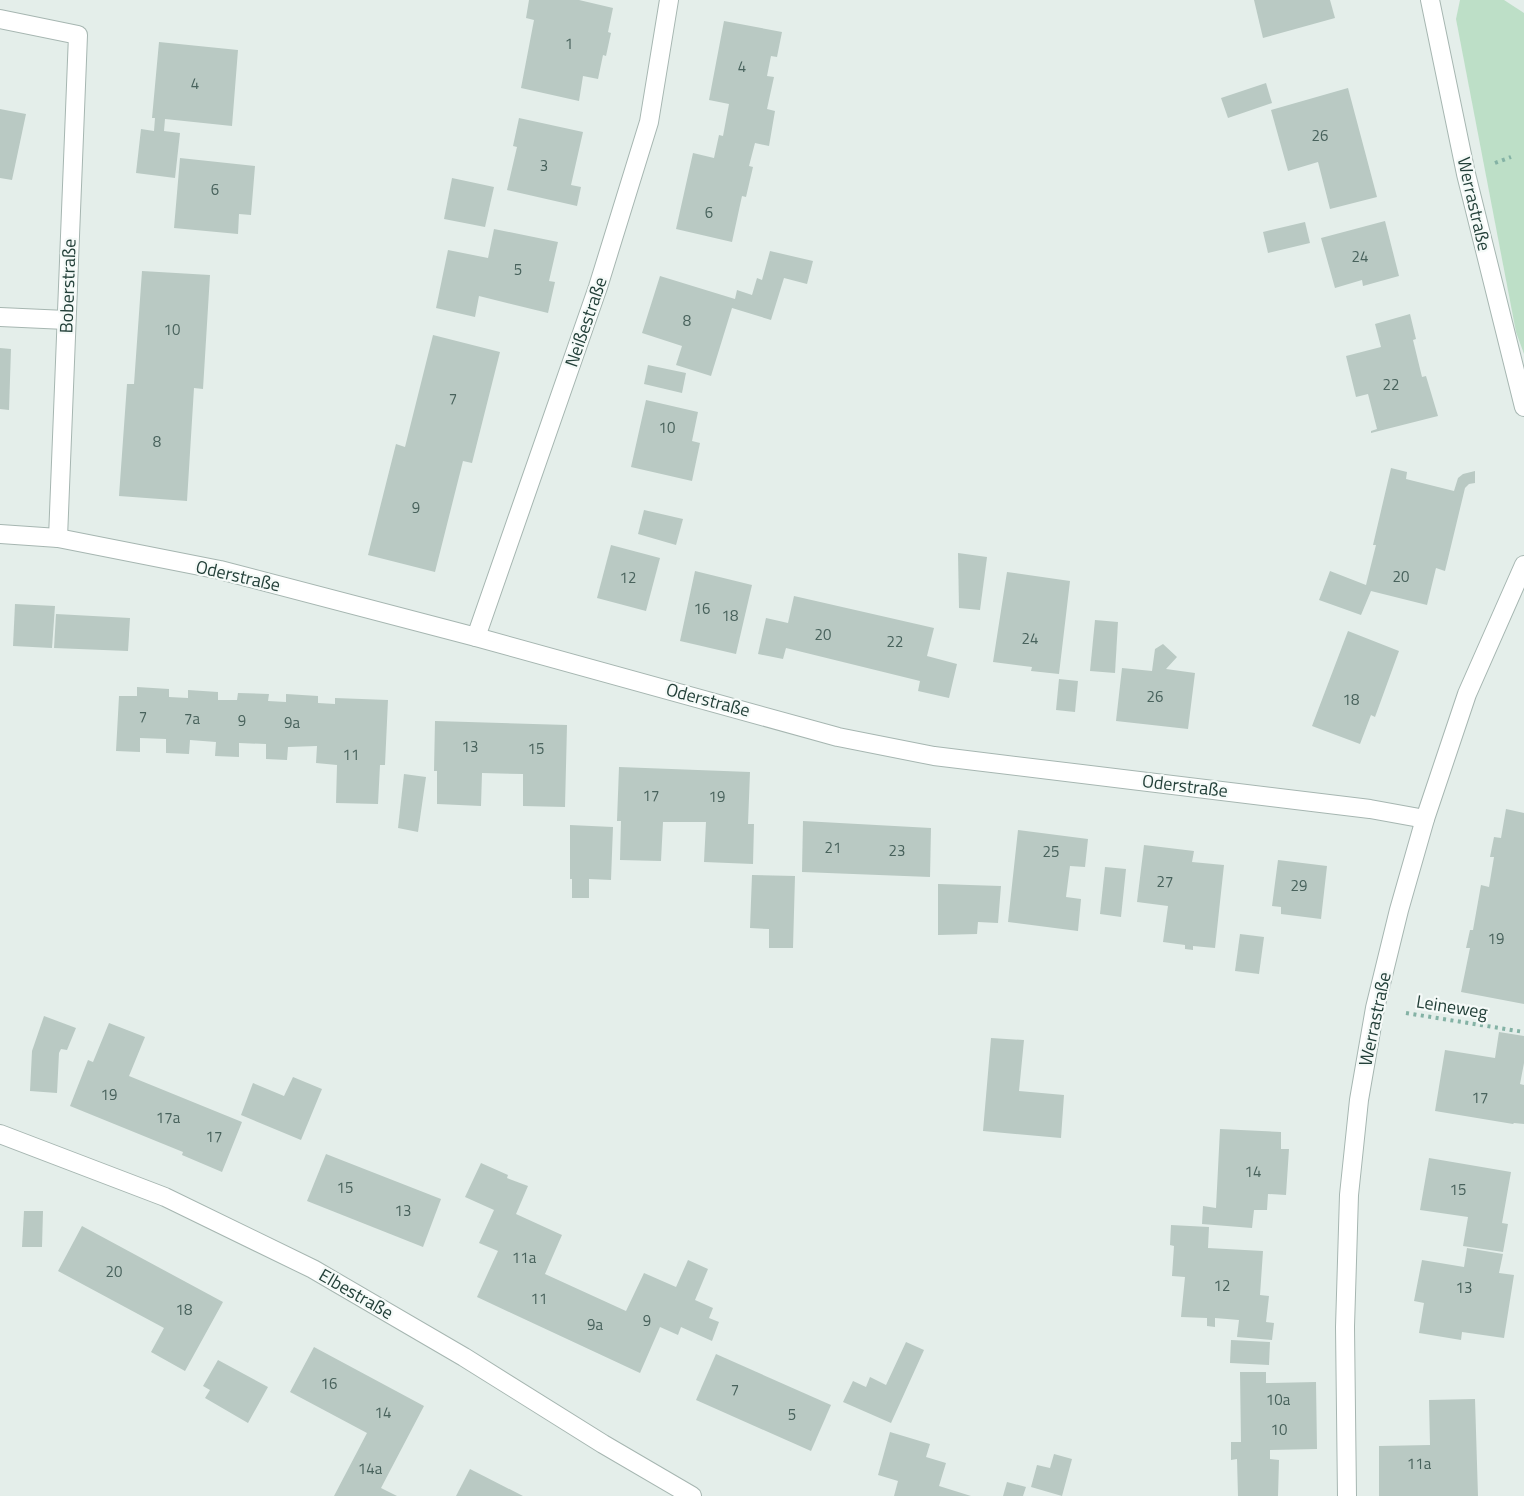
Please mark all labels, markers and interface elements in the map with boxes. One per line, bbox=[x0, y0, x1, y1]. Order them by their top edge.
house number: 1 bbox=[565, 32, 573, 55]
house number: 4 bbox=[738, 55, 746, 78]
house number: 4 bbox=[191, 72, 199, 95]
house number: 26 bbox=[1312, 124, 1328, 147]
house number: 3 bbox=[540, 154, 548, 177]
street label: Werrastraße bbox=[1451, 154, 1498, 253]
house number: 6 bbox=[211, 178, 219, 201]
house number: 6 bbox=[705, 201, 713, 224]
street label: Boberstraße bbox=[52, 238, 83, 334]
house number: 24 bbox=[1352, 245, 1368, 268]
house number: 5 bbox=[514, 258, 522, 281]
street label: Neißestraße bbox=[557, 273, 614, 371]
house number: 8 bbox=[683, 309, 691, 332]
house number: 10 bbox=[164, 318, 180, 341]
house number: 22 bbox=[1383, 373, 1399, 396]
house number: 7 bbox=[449, 387, 457, 410]
house number: 10 bbox=[659, 416, 675, 439]
house number: 8 bbox=[153, 430, 161, 453]
house number: 9 bbox=[412, 496, 420, 519]
street label: Oderstraße bbox=[193, 553, 283, 598]
house number: 20 bbox=[1393, 565, 1409, 588]
house number: 12 bbox=[620, 566, 636, 589]
house number: 16 bbox=[694, 597, 710, 620]
house number: 18 bbox=[722, 604, 738, 627]
house number: 20 bbox=[815, 623, 831, 646]
house number: 24 bbox=[1022, 627, 1038, 650]
house number: 22 bbox=[887, 630, 903, 653]
street label: Oderstraße bbox=[663, 675, 753, 724]
house number: 26 bbox=[1147, 685, 1163, 708]
house number: 18 bbox=[1343, 688, 1359, 711]
house number: 7 bbox=[139, 705, 147, 728]
house number: 7a bbox=[184, 707, 200, 730]
house number: 9 bbox=[238, 709, 246, 732]
house number: 9a bbox=[284, 711, 300, 734]
house number: 13 bbox=[462, 735, 478, 758]
house number: 15 bbox=[528, 737, 544, 760]
house number: 11 bbox=[343, 743, 359, 766]
street label: Oderstraße bbox=[1141, 767, 1229, 804]
house number: 17 bbox=[643, 784, 659, 807]
house number: 19 bbox=[709, 785, 725, 808]
house number: 21 bbox=[825, 836, 841, 859]
house number: 23 bbox=[889, 839, 905, 862]
house number: 25 bbox=[1043, 840, 1059, 863]
house number: 27 bbox=[1157, 870, 1173, 893]
house number: 29 bbox=[1291, 874, 1307, 897]
house number: 19 bbox=[1488, 927, 1504, 950]
street label: Werrastraße bbox=[1351, 969, 1398, 1068]
street label: Leineweg bbox=[1414, 988, 1490, 1025]
house number: 19 bbox=[101, 1083, 117, 1106]
house number: 17 bbox=[1472, 1086, 1488, 1109]
house number: 17a bbox=[156, 1106, 181, 1129]
house number: 17 bbox=[206, 1125, 222, 1148]
house number: 14 bbox=[1245, 1160, 1261, 1183]
house number: 15 bbox=[337, 1176, 353, 1199]
house number: 15 bbox=[1450, 1178, 1466, 1201]
house number: 13 bbox=[395, 1199, 411, 1222]
house number: 11a bbox=[512, 1246, 537, 1269]
house number: 20 bbox=[106, 1260, 122, 1283]
street label: Elbestraße bbox=[314, 1261, 399, 1326]
house number: 12 bbox=[1214, 1274, 1230, 1297]
house number: 13 bbox=[1456, 1276, 1472, 1299]
house number: 11 bbox=[531, 1287, 547, 1310]
house number: 18 bbox=[176, 1298, 192, 1321]
house number: 9 bbox=[643, 1309, 651, 1332]
house number: 9a bbox=[587, 1313, 603, 1336]
house number: 16 bbox=[321, 1372, 337, 1395]
house number: 7 bbox=[731, 1378, 739, 1401]
house number: 10a bbox=[1266, 1388, 1291, 1411]
house number: 14 bbox=[375, 1401, 391, 1424]
house number: 5 bbox=[788, 1403, 796, 1426]
house number: 10 bbox=[1271, 1418, 1287, 1441]
house number: 11a bbox=[1407, 1452, 1432, 1475]
house number: 14a bbox=[358, 1457, 383, 1480]

